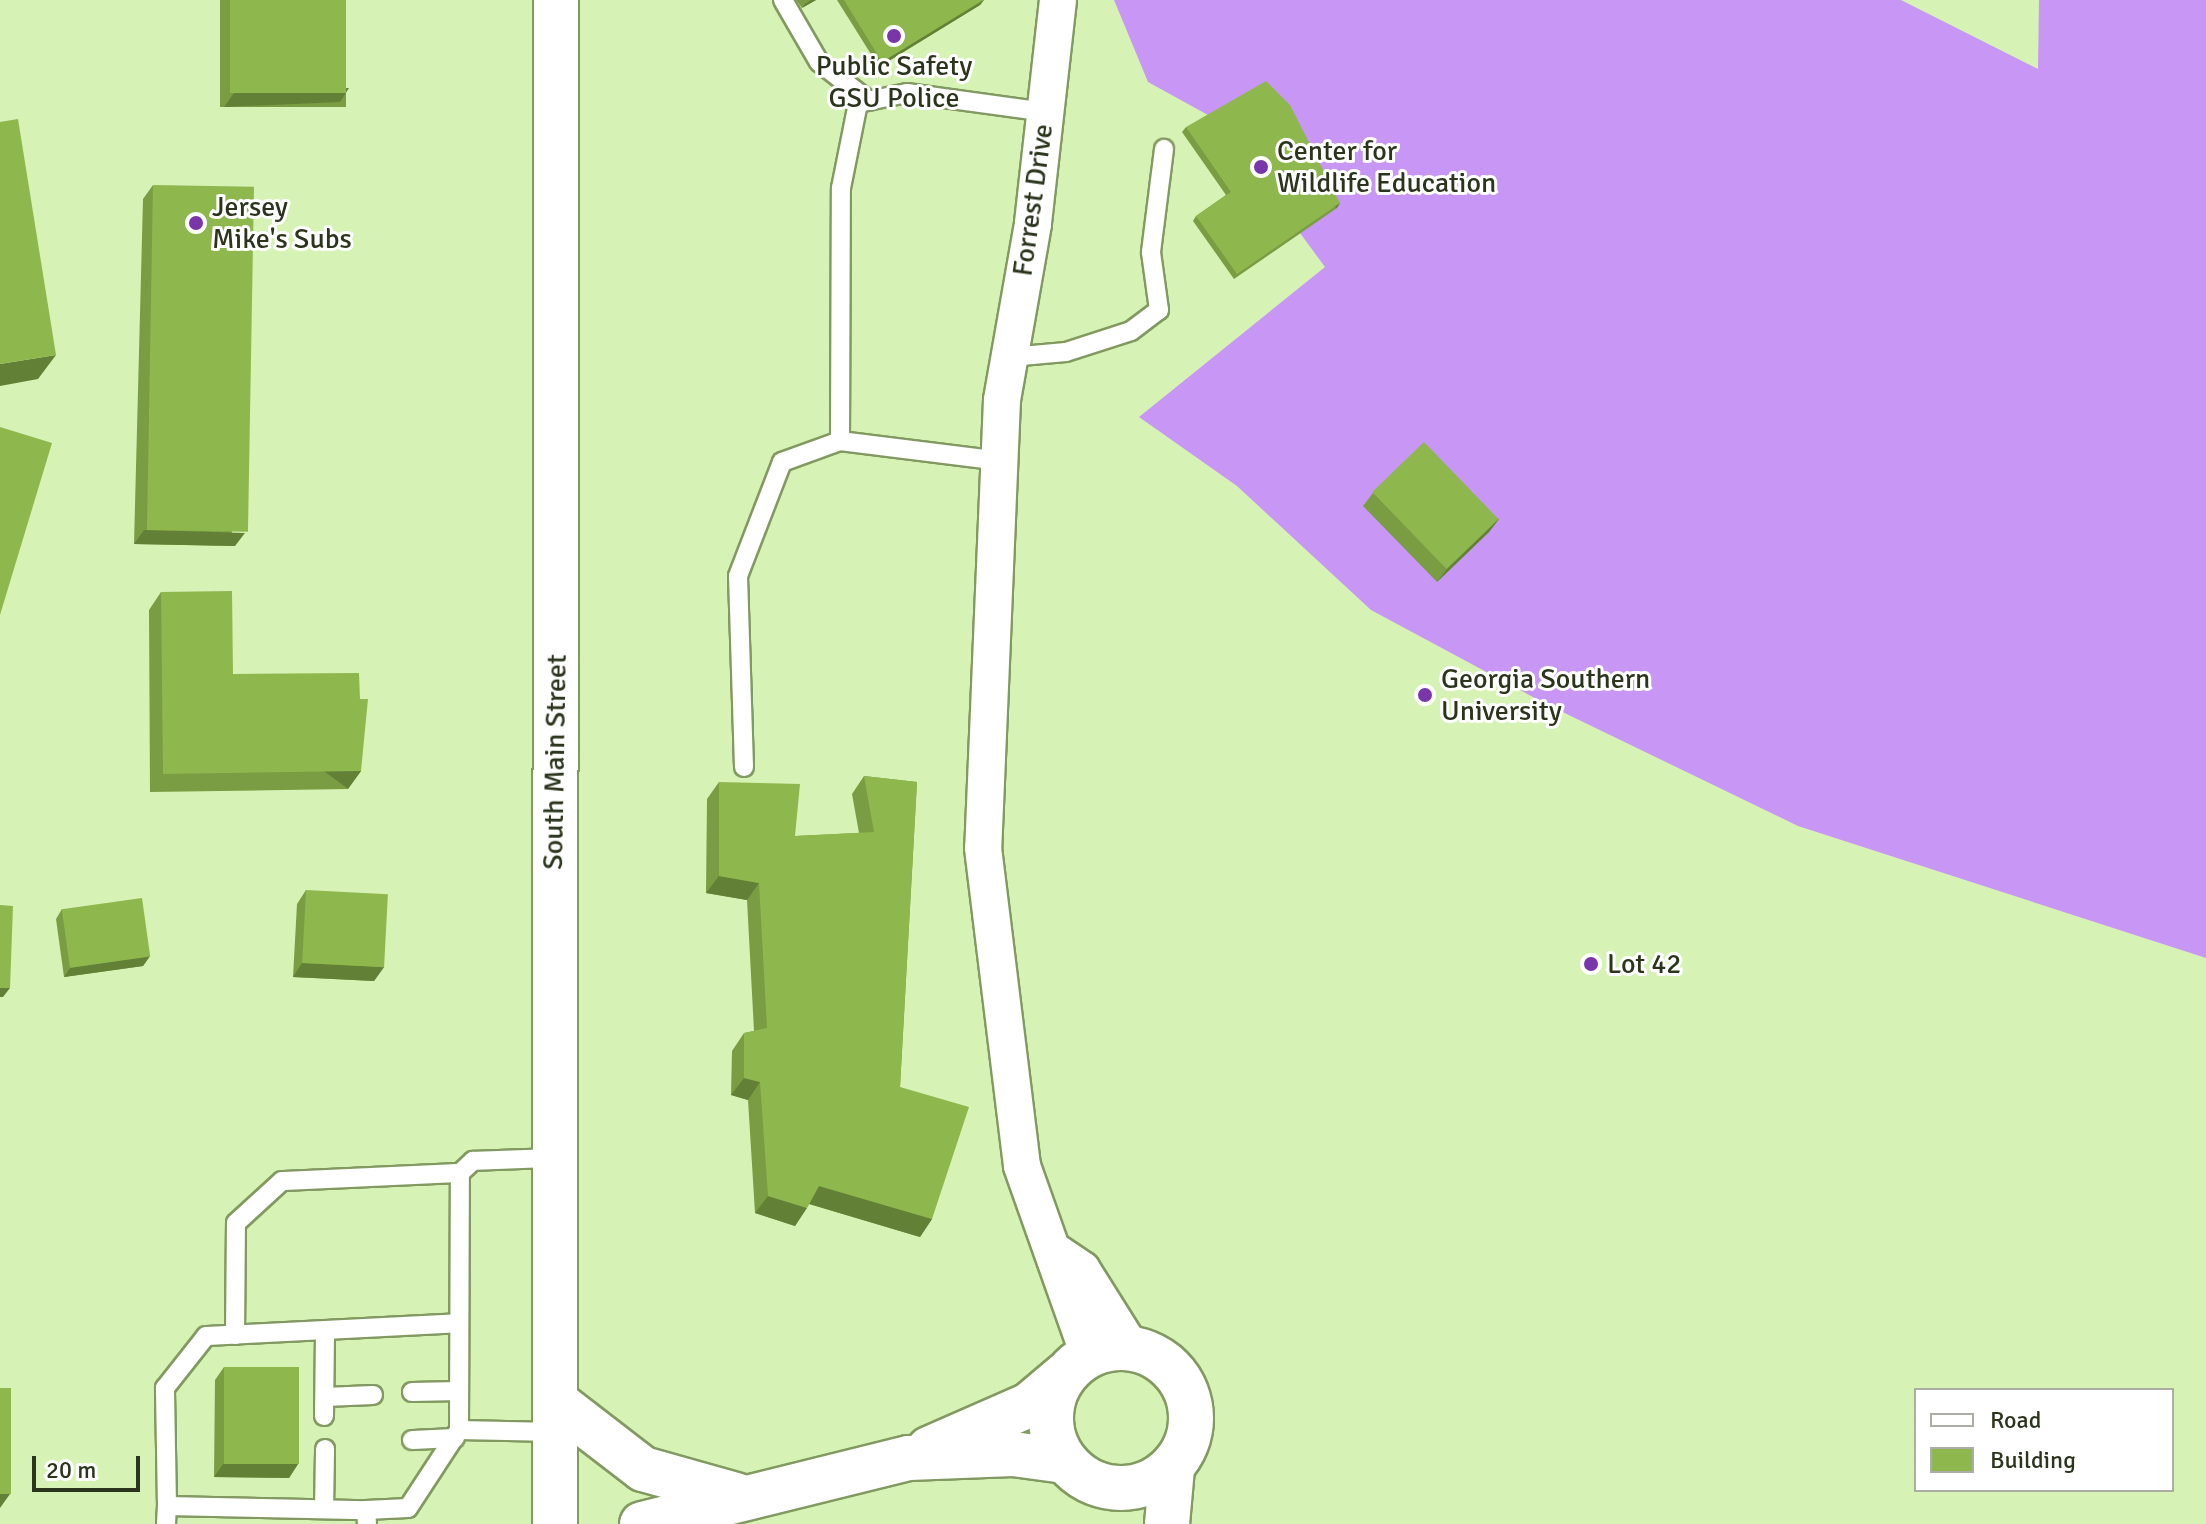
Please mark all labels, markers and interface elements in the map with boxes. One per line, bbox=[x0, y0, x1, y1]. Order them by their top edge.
marker: Public Safety GSU Police bbox=[885, 27, 903, 45]
place label: Public Safety GSU Police bbox=[816, 49, 972, 115]
street label: Forrest Drive bbox=[1006, 122, 1060, 278]
place label: Center for Wildlife Education bbox=[1277, 134, 1496, 200]
marker: Center for Wildlife Education bbox=[1252, 158, 1270, 176]
place label: Jersey Mike's Subs bbox=[212, 190, 352, 256]
marker: Jersey Mike's Subs bbox=[187, 214, 205, 232]
street label: South Main Street bbox=[536, 654, 574, 870]
place label: Georgia Southern University bbox=[1441, 662, 1650, 728]
marker: Georgia Southern University bbox=[1416, 686, 1434, 704]
place label: Lot 42 bbox=[1607, 947, 1681, 981]
marker: Lot 42 bbox=[1582, 955, 1600, 973]
legend bbox=[1914, 1388, 2174, 1492]
text: Road bbox=[1990, 1405, 2041, 1435]
scale bar bbox=[36, 1440, 144, 1490]
text: Building bbox=[1990, 1445, 2076, 1475]
text: 20 m bbox=[46, 1455, 96, 1485]

